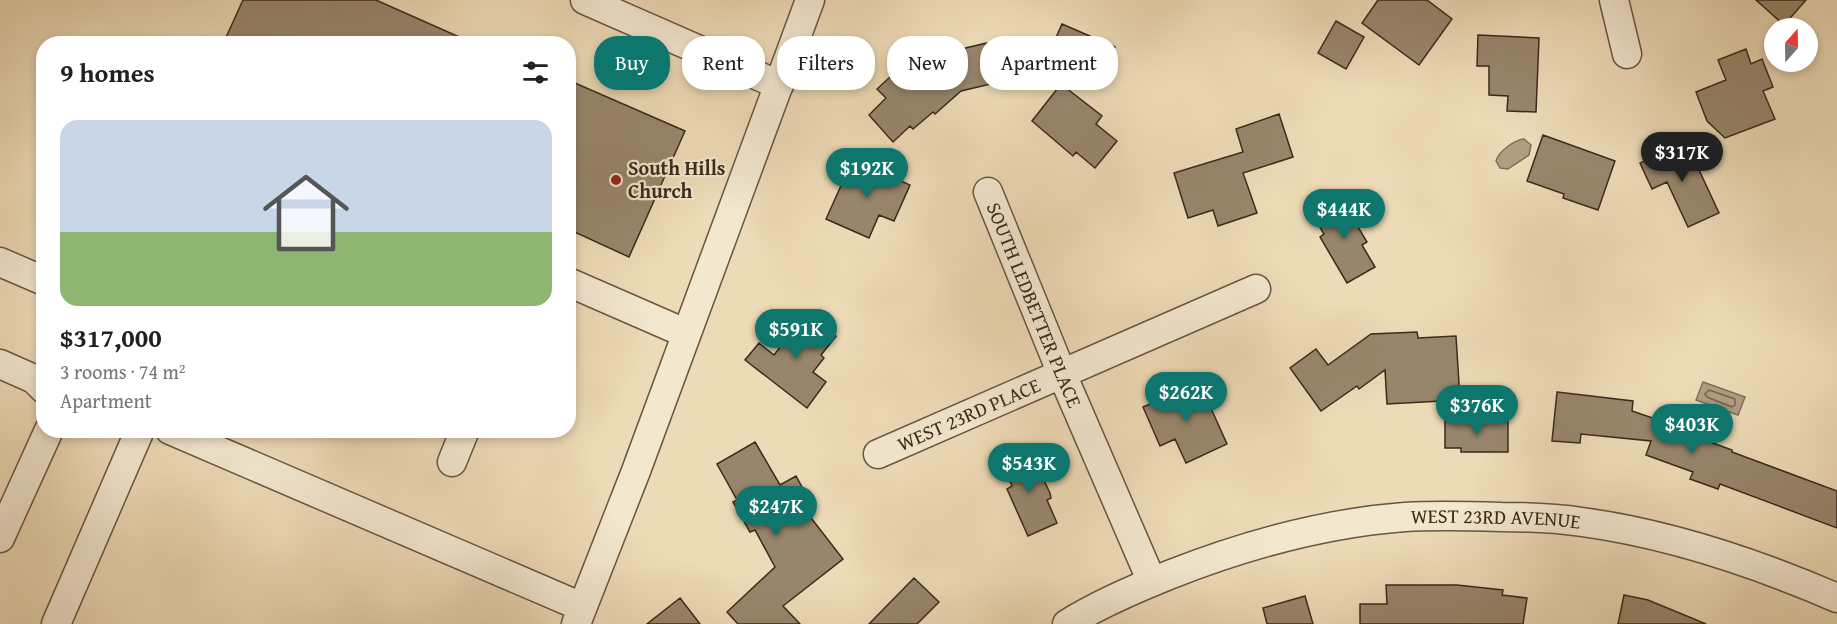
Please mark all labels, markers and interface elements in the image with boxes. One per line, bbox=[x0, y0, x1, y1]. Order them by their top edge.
north arrow bbox=[1764, 18, 1818, 72]
map controls bbox=[1764, 18, 1818, 72]
chip: Buy bbox=[594, 36, 670, 90]
chip: Rent bbox=[682, 36, 765, 90]
chip: Filters bbox=[777, 36, 875, 90]
chip: New bbox=[887, 36, 968, 90]
chip: Apartment bbox=[980, 36, 1118, 90]
text: 9 homes bbox=[60, 53, 155, 92]
icon: filters bbox=[519, 56, 552, 89]
pin: $317K bbox=[1640, 132, 1724, 183]
text: $317K bbox=[1655, 137, 1709, 166]
pin: $192K bbox=[825, 148, 909, 199]
place label: South Hills Church bbox=[628, 153, 725, 205]
text: $192K bbox=[840, 153, 894, 182]
icon: home bbox=[252, 159, 360, 267]
marker: South Hills Church bbox=[609, 173, 623, 187]
pin: $444K bbox=[1302, 189, 1386, 240]
text: $444K bbox=[1317, 194, 1371, 223]
street label: SOUTH LEDBETTER PLACE bbox=[980, 198, 1090, 412]
pin: $591K bbox=[754, 309, 838, 360]
text: $591K bbox=[769, 314, 823, 343]
text: $317,000 bbox=[60, 318, 162, 357]
text: 3 rooms · 74 m² bbox=[60, 357, 186, 386]
street label: WEST 23RD PLACE bbox=[893, 370, 1045, 458]
pin: $262K bbox=[1144, 372, 1228, 423]
text: $262K bbox=[1159, 377, 1213, 406]
pin: $376K bbox=[1435, 385, 1519, 436]
text: Apartment bbox=[60, 386, 152, 415]
text: $376K bbox=[1450, 390, 1504, 419]
pin: $403K bbox=[1650, 404, 1734, 455]
text: $403K bbox=[1665, 409, 1719, 438]
pin: $543K bbox=[987, 443, 1071, 494]
text: $543K bbox=[1002, 448, 1056, 477]
pin: $247K bbox=[734, 486, 818, 537]
text: $247K bbox=[749, 491, 803, 520]
street label: WEST 23RD AVENUE bbox=[1410, 501, 1583, 536]

